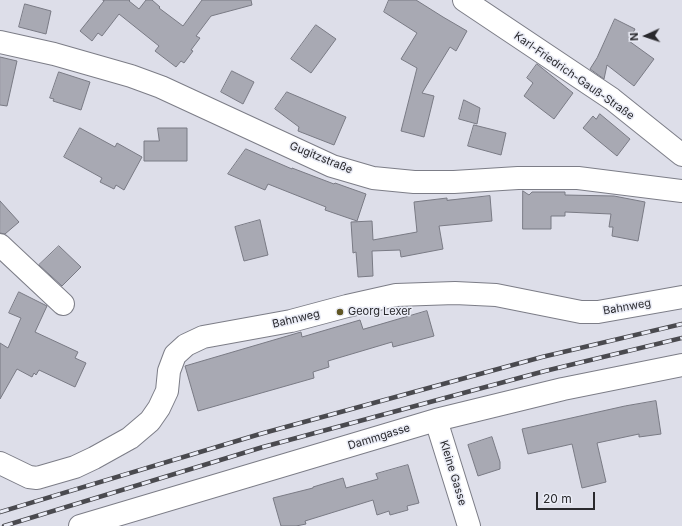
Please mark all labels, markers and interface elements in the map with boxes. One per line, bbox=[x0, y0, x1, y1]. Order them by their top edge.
north arrow bbox=[626, 16, 666, 56]
street label: Karl-Friedrich-Gauß-Straße bbox=[511, 29, 637, 123]
text: N bbox=[627, 32, 641, 41]
street label: Gugitzstraße bbox=[288, 139, 354, 177]
street label: Bahnweg bbox=[602, 296, 652, 318]
place label: Georg Lexer bbox=[348, 305, 412, 319]
street label: Bahnweg bbox=[271, 307, 321, 331]
marker: Georg Lexer bbox=[335, 307, 345, 317]
street label: Dammgasse bbox=[346, 421, 412, 453]
street label: Kleine Gasse bbox=[437, 439, 469, 507]
scale bar bbox=[538, 484, 597, 510]
text: 20 m bbox=[543, 491, 572, 506]

